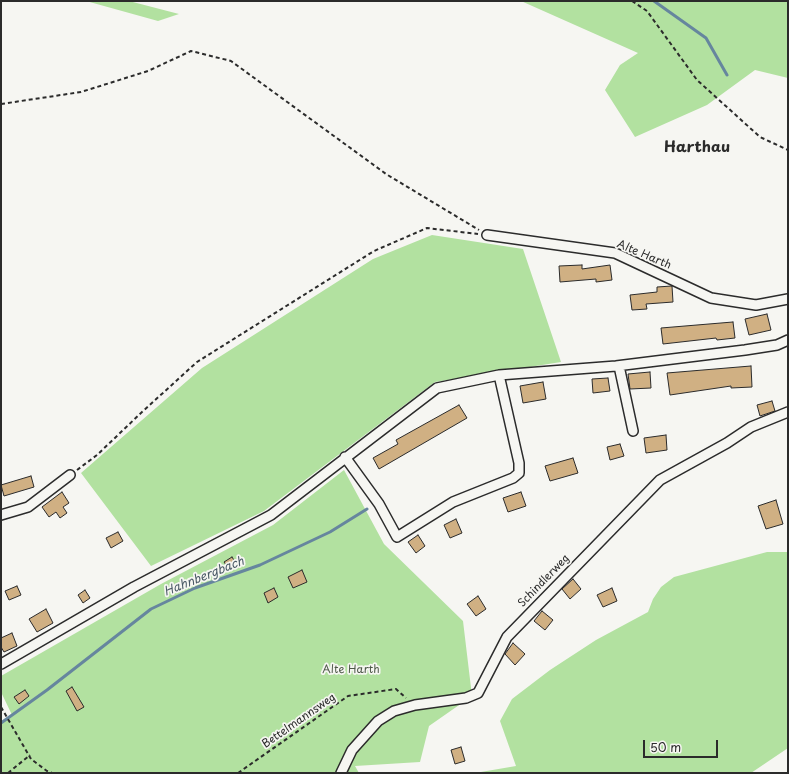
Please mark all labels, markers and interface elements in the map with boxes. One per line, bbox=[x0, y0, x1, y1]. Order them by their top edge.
district label: Harthau bbox=[664, 139, 730, 157]
street label: Alte Harth bbox=[615, 238, 673, 272]
street label: Schindlerweg bbox=[516, 552, 572, 610]
water label: Hahnbergbach bbox=[162, 554, 246, 600]
park label: Alte Harth bbox=[322, 663, 380, 677]
street label: Bettelmannsweg bbox=[260, 691, 338, 751]
scale bar bbox=[645, 732, 720, 758]
text: 50 m bbox=[650, 738, 681, 756]

